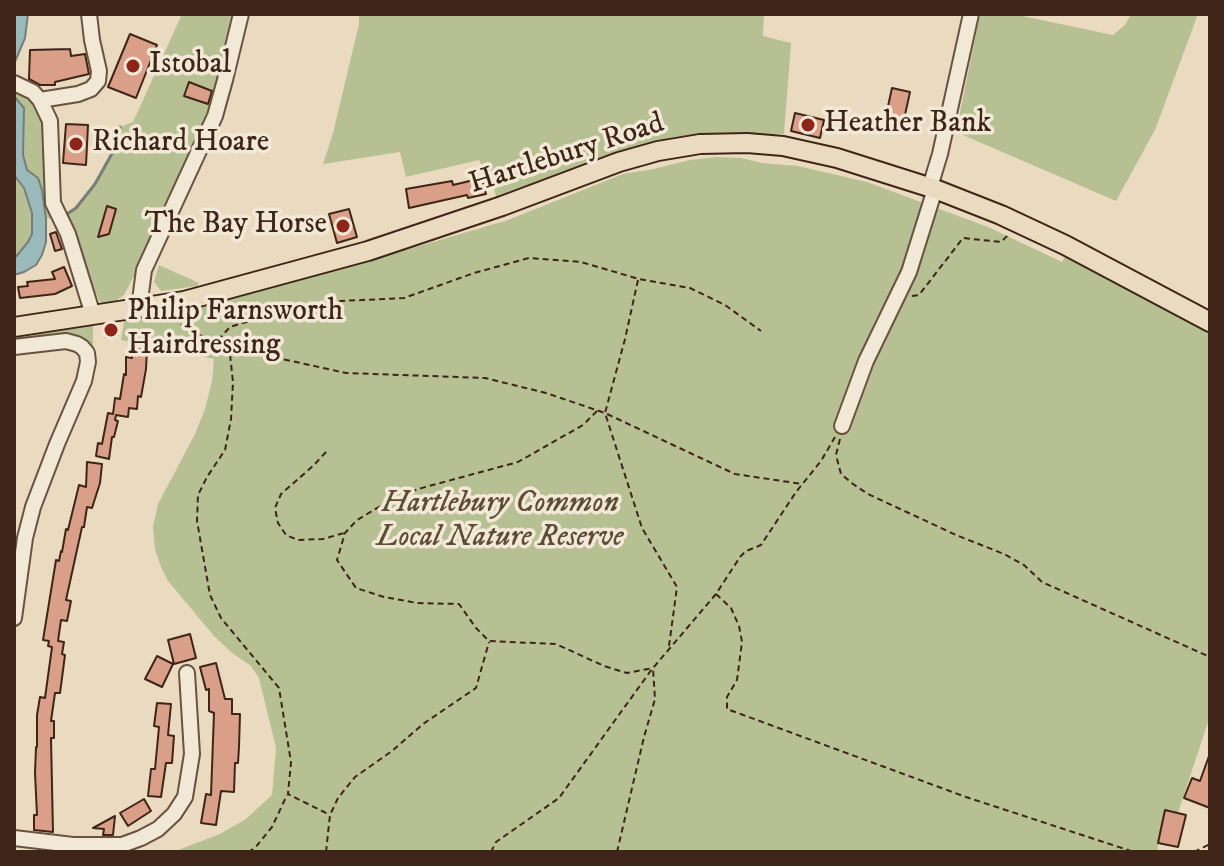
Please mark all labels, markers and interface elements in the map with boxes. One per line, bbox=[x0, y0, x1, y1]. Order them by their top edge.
place label: Istobal bbox=[149, 48, 231, 84]
marker: Istobal bbox=[124, 57, 142, 75]
street label: Hartlebury Road bbox=[465, 107, 669, 203]
place label: Heather Bank bbox=[824, 107, 991, 143]
marker: Heather Bank bbox=[799, 116, 817, 134]
place label: Richard Hoare bbox=[92, 126, 269, 162]
marker: Richard Hoare bbox=[67, 135, 85, 153]
place label: The Bay Horse bbox=[145, 208, 327, 244]
marker: The Bay Horse bbox=[334, 217, 352, 235]
place label: Philip Farnsworth Hairdressing bbox=[127, 295, 343, 366]
marker: Philip Farnsworth Hairdressing bbox=[102, 321, 120, 339]
park label: Hartlebury Common Local Nature Reserve bbox=[377, 487, 623, 558]

